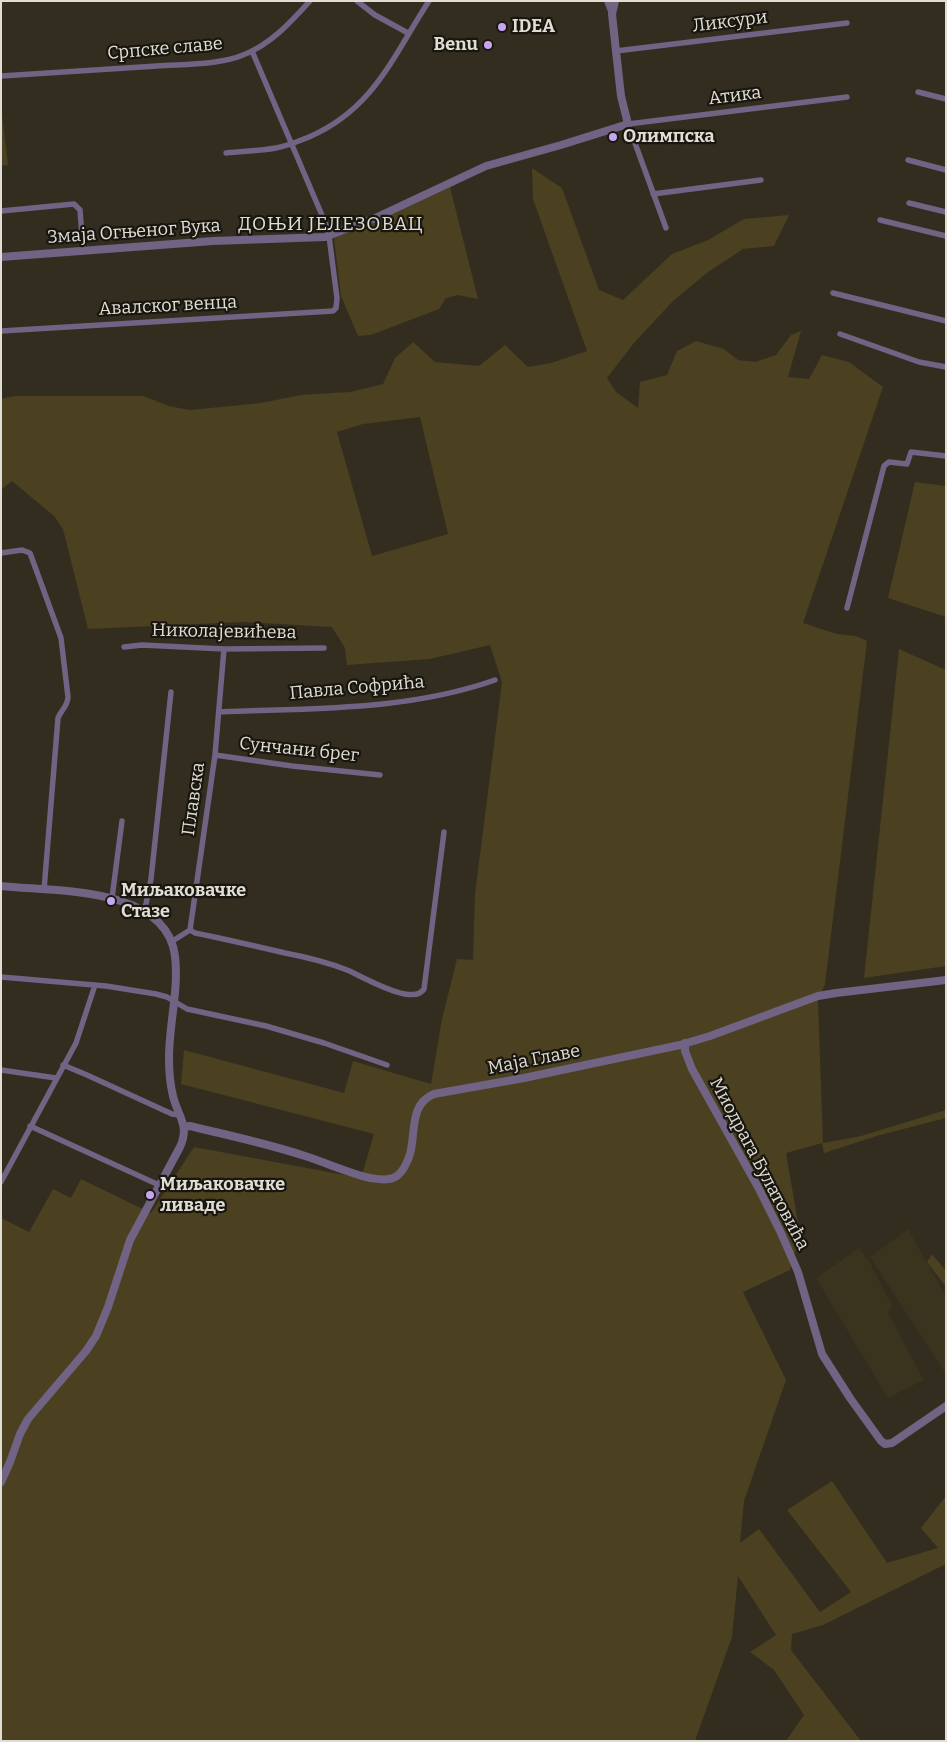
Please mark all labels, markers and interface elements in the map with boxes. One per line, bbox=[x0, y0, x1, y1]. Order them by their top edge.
street label: Ликсури bbox=[691, 7, 769, 37]
place label: IDEA bbox=[512, 16, 555, 38]
marker: IDEA bbox=[496, 21, 508, 33]
street label: Српске славе bbox=[106, 33, 224, 65]
place label: Benu bbox=[434, 34, 478, 56]
marker: Benu bbox=[482, 39, 494, 51]
street label: Атика bbox=[707, 82, 763, 110]
place label: Олимпска bbox=[623, 126, 715, 148]
marker: Олимпска bbox=[607, 131, 619, 143]
district label: ДОЊИ ЈЕЛЕЗОВАЦ bbox=[237, 214, 425, 236]
street label: Змаја Огњеног Вука bbox=[47, 215, 221, 249]
street label: Авалског венца bbox=[98, 292, 238, 320]
street label: Николајевићева bbox=[151, 620, 297, 644]
street label: Павла Софрића bbox=[289, 671, 425, 705]
street label: Сунчани брег bbox=[238, 733, 360, 767]
street label: Плавска bbox=[178, 761, 210, 837]
place label: Миљаковачке Стазе bbox=[121, 880, 246, 922]
marker: Миљаковачке Стазе bbox=[105, 895, 117, 907]
street label: Маја Главе bbox=[486, 1040, 582, 1080]
street label: Миодрага Булатовића bbox=[704, 1074, 814, 1254]
place label: Миљаковачке ливаде bbox=[160, 1174, 285, 1216]
marker: Миљаковачке ливаде bbox=[144, 1189, 156, 1201]

